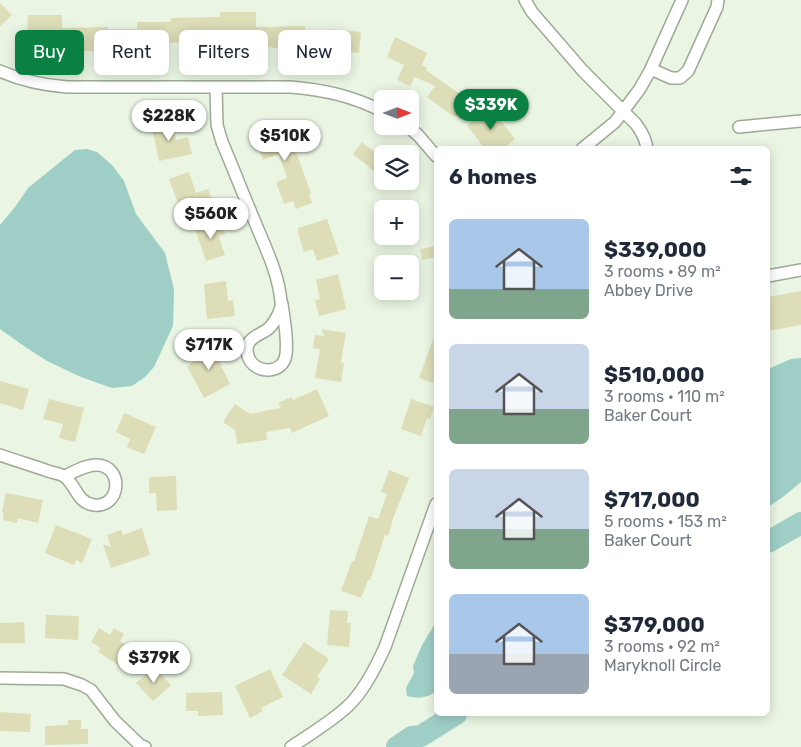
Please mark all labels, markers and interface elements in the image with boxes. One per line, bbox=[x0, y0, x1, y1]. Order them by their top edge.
chip: Buy bbox=[15, 30, 84, 75]
chip: Rent bbox=[94, 30, 169, 75]
chip: Filters bbox=[179, 30, 268, 75]
chip: New bbox=[278, 30, 351, 75]
pin: $339K bbox=[456, 88, 526, 131]
north arrow bbox=[374, 90, 419, 135]
map controls bbox=[374, 90, 419, 300]
text: $339K bbox=[465, 95, 517, 114]
pin: $228K bbox=[134, 100, 204, 142]
text: $228K bbox=[143, 106, 195, 125]
pin: $510K bbox=[250, 120, 320, 162]
text: $510K bbox=[260, 126, 310, 145]
button: layers bbox=[374, 145, 419, 190]
icon: filters bbox=[727, 162, 755, 190]
text: 6 homes bbox=[449, 164, 537, 189]
pin: $560K bbox=[176, 198, 246, 240]
button: + bbox=[374, 200, 419, 245]
text: $560K bbox=[185, 204, 237, 223]
text: $339,000 bbox=[604, 237, 707, 262]
icon: home bbox=[489, 239, 549, 299]
button: − bbox=[374, 255, 419, 300]
text: 3 rooms · 89 m² bbox=[604, 262, 721, 281]
text: Abbey Drive bbox=[604, 281, 693, 300]
pin: $717K bbox=[174, 328, 244, 371]
text: $717K bbox=[185, 335, 233, 354]
text: $510,000 bbox=[604, 362, 705, 387]
icon: home bbox=[489, 364, 549, 424]
text: 3 rooms · 110 m² bbox=[604, 387, 725, 406]
text: Baker Court bbox=[604, 406, 692, 425]
text: $717,000 bbox=[604, 487, 700, 512]
icon: home bbox=[489, 489, 549, 549]
text: 5 rooms · 153 m² bbox=[604, 512, 727, 531]
text: Baker Court bbox=[604, 531, 692, 550]
text: $379,000 bbox=[604, 612, 705, 637]
icon: home bbox=[489, 614, 549, 674]
text: 3 rooms · 92 m² bbox=[604, 637, 720, 656]
pin: $379K bbox=[119, 642, 189, 684]
text: $379K bbox=[128, 648, 180, 667]
text: Maryknoll Circle bbox=[604, 656, 721, 675]

